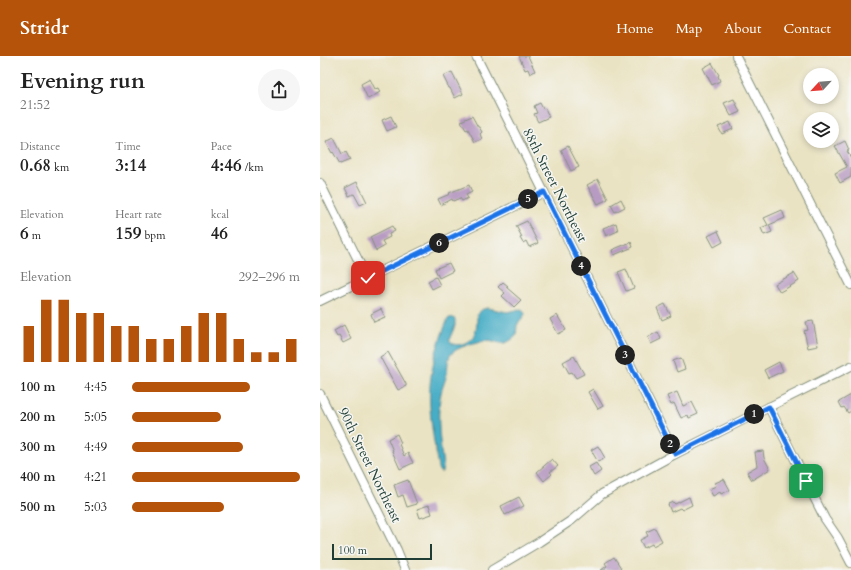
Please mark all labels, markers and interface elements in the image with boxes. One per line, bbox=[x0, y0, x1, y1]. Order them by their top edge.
text: Stridr bbox=[20, 15, 69, 41]
text: Home bbox=[616, 19, 654, 38]
text: Map bbox=[676, 19, 702, 38]
text: About bbox=[724, 19, 761, 38]
text: Contact bbox=[783, 19, 831, 38]
text: Evening run bbox=[20, 66, 145, 96]
north arrow bbox=[803, 68, 839, 104]
map controls bbox=[803, 68, 839, 148]
button: share bbox=[258, 69, 300, 111]
text: 21:52 bbox=[20, 96, 50, 114]
button: layers bbox=[803, 112, 839, 148]
street label: 88th Street Northeast bbox=[518, 125, 592, 246]
text: Distance bbox=[20, 139, 60, 154]
text: Time bbox=[115, 139, 141, 154]
text: Pace bbox=[211, 139, 232, 154]
text: 0.68 bbox=[20, 154, 51, 177]
text: 3:14 bbox=[115, 154, 146, 177]
text: 4:46 bbox=[211, 154, 242, 177]
text: km bbox=[51, 160, 69, 175]
text: /km bbox=[242, 160, 263, 175]
pin: 5 bbox=[518, 189, 538, 209]
text: 5 bbox=[525, 191, 531, 206]
text: Elevation bbox=[20, 207, 64, 222]
text: Heart rate bbox=[115, 207, 162, 222]
text: kcal bbox=[211, 207, 229, 222]
text: 6 bbox=[20, 222, 29, 245]
text: 159 bbox=[115, 222, 141, 245]
text: 46 bbox=[211, 222, 228, 245]
text: m bbox=[29, 228, 41, 243]
text: bpm bbox=[141, 228, 165, 243]
pin: 6 bbox=[429, 233, 449, 253]
text: 6 bbox=[436, 235, 442, 250]
pin: 4 bbox=[571, 256, 591, 276]
text: 4 bbox=[578, 258, 584, 273]
pin bbox=[351, 261, 385, 295]
icon: check bbox=[357, 267, 379, 289]
text: Elevation bbox=[20, 268, 72, 286]
text: 292–296 m bbox=[238, 268, 300, 286]
pin: 3 bbox=[615, 345, 635, 365]
text: 3 bbox=[622, 347, 628, 362]
text: 100 m bbox=[20, 378, 55, 396]
text: 4:45 bbox=[84, 378, 107, 396]
street label: 90th Street Northeast bbox=[334, 404, 406, 526]
pin: 1 bbox=[744, 404, 764, 424]
text: 1 bbox=[751, 406, 757, 421]
text: 200 m bbox=[20, 408, 55, 426]
text: 5:05 bbox=[84, 408, 107, 426]
pin: 2 bbox=[660, 434, 680, 454]
text: 2 bbox=[667, 436, 673, 451]
text: 300 m bbox=[20, 438, 55, 456]
text: 4:49 bbox=[84, 438, 107, 456]
pin bbox=[789, 464, 823, 498]
text: 400 m bbox=[20, 468, 55, 486]
text: 4:21 bbox=[84, 468, 107, 486]
icon: arrive bbox=[795, 470, 817, 492]
text: 500 m bbox=[20, 498, 55, 516]
text: 5:03 bbox=[84, 498, 107, 516]
scale bar bbox=[332, 542, 432, 561]
text: 100 m bbox=[338, 543, 367, 558]

